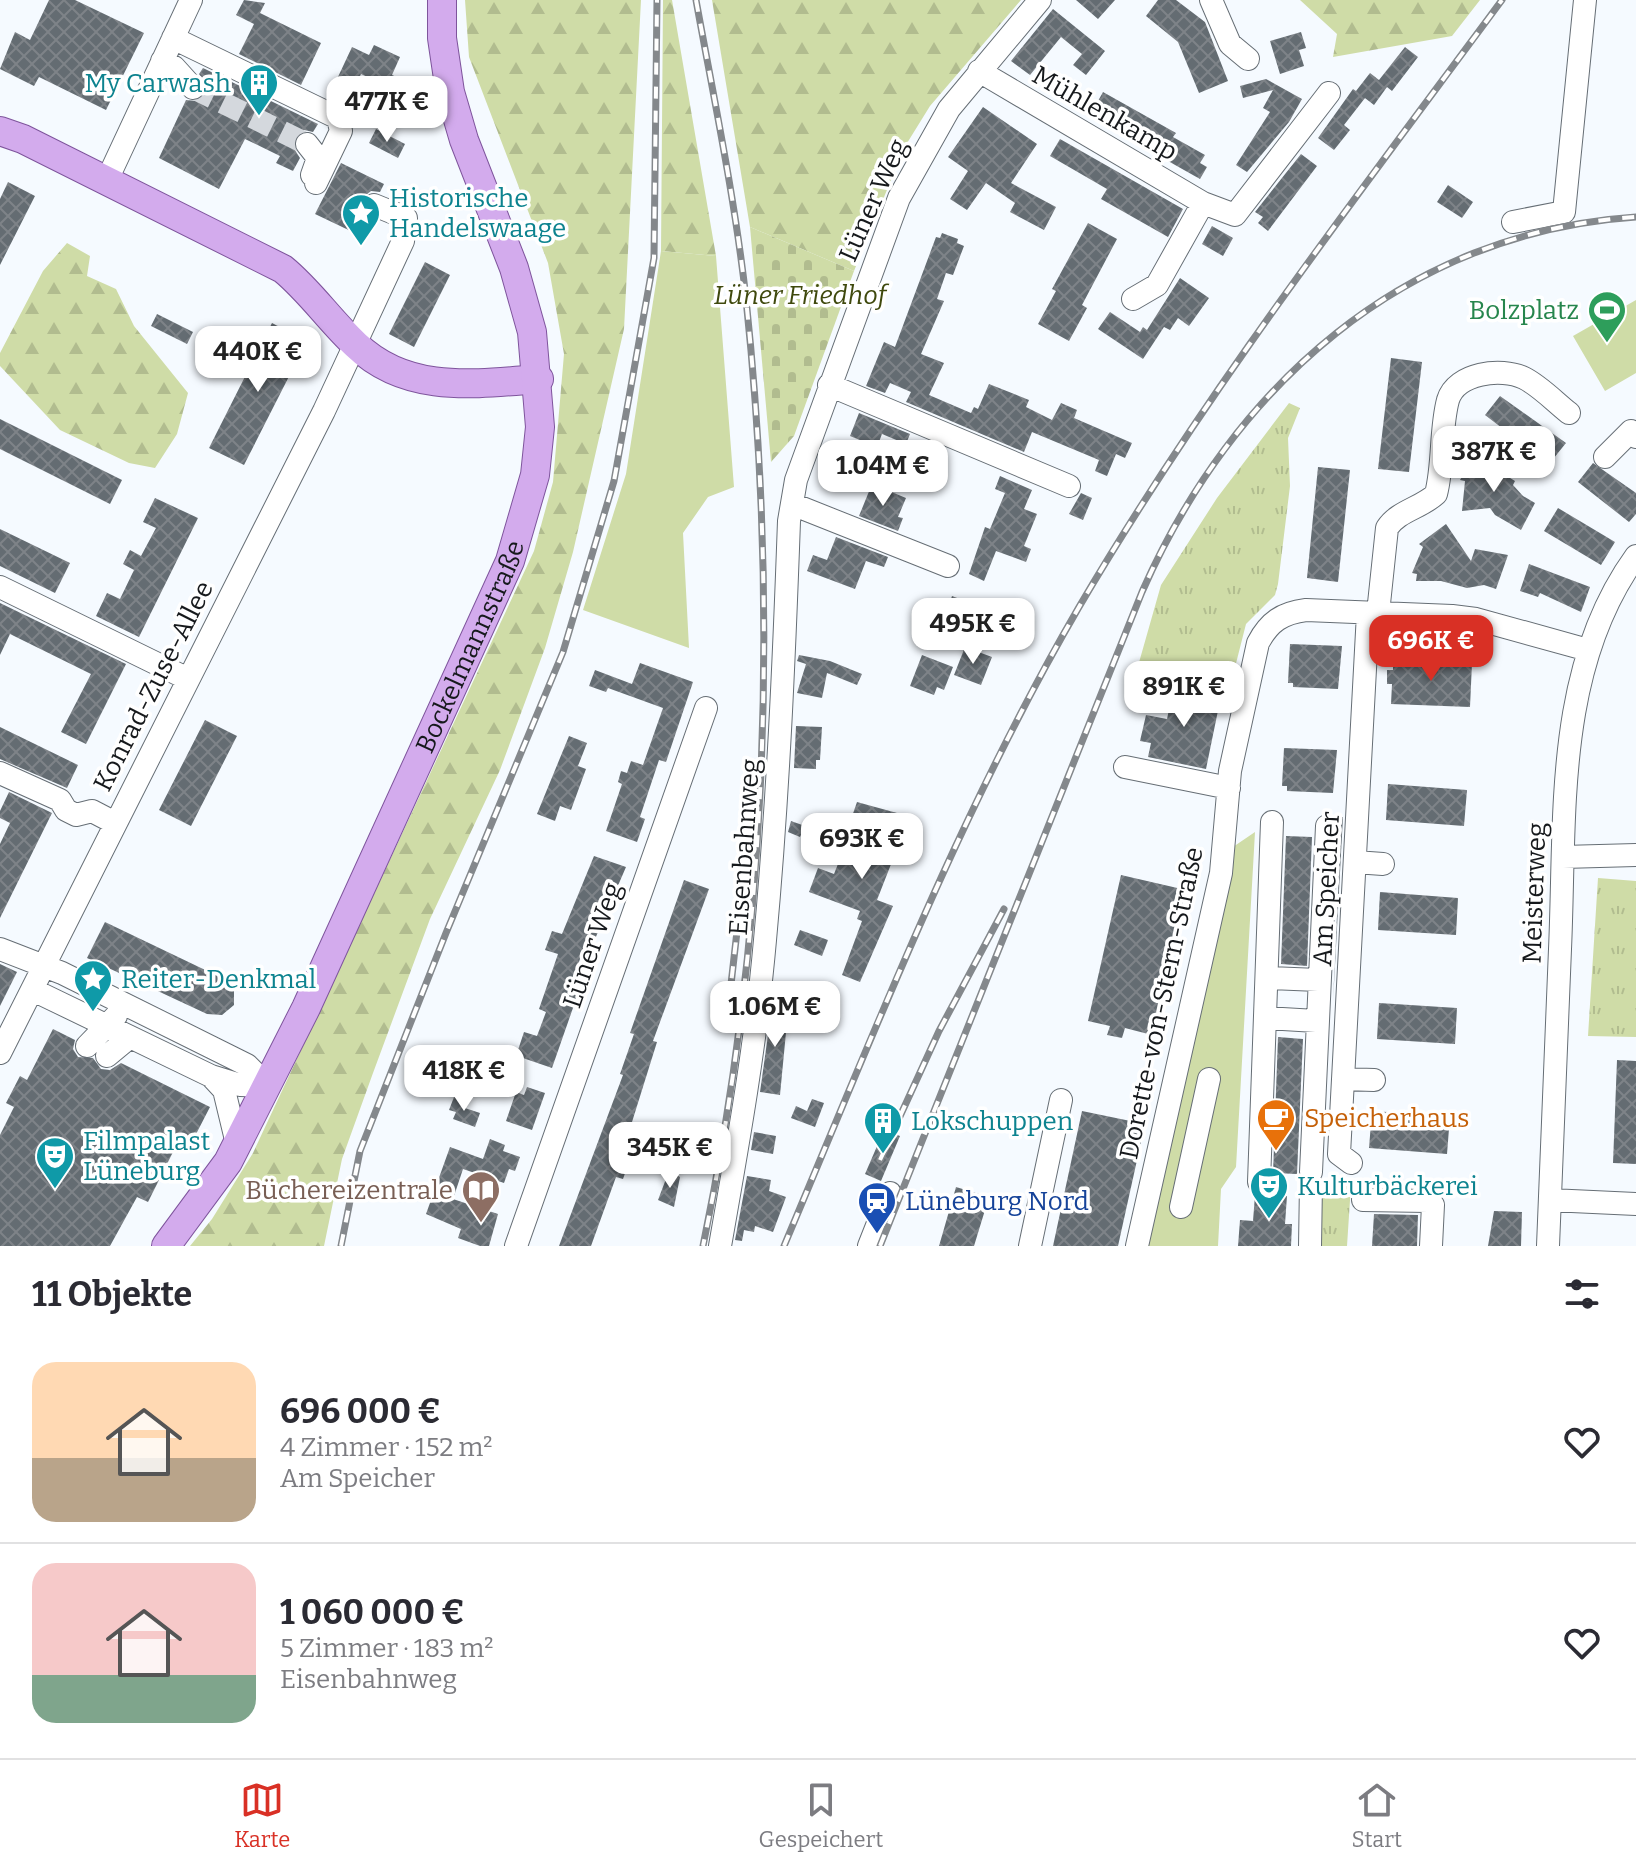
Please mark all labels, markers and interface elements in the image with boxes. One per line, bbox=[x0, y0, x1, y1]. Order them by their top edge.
street label: Mühlenkamp bbox=[1027, 59, 1183, 167]
building icon: My Carwash bbox=[238, 62, 280, 117]
place label: My Carwash bbox=[84, 68, 231, 99]
pin: 477K € bbox=[322, 76, 452, 144]
text: 477K € bbox=[344, 86, 430, 117]
street label: Lüner Weg bbox=[833, 134, 914, 266]
place label: Historische Handelswaage bbox=[389, 183, 566, 244]
place icon: Historische Handelswaage bbox=[340, 192, 382, 247]
park label: Lüner Friedhof bbox=[714, 280, 890, 311]
sports icon: Bolzplatz bbox=[1586, 289, 1628, 344]
place label: Bolzplatz bbox=[1469, 295, 1579, 326]
pin: 440K € bbox=[193, 326, 323, 394]
text: 440K € bbox=[213, 336, 303, 367]
pin: 387K € bbox=[1429, 426, 1559, 494]
text: 387K € bbox=[1451, 436, 1537, 467]
pin: 1.04M € bbox=[809, 440, 957, 508]
text: 1.04M € bbox=[836, 450, 930, 481]
street label: Bockelmannstraße bbox=[410, 537, 531, 758]
street label: Konrad-Zuse-Allee bbox=[87, 576, 220, 797]
pin: 495K € bbox=[908, 598, 1038, 666]
text: 495K € bbox=[930, 608, 1016, 639]
pin: 696K € bbox=[1366, 615, 1496, 683]
text: 696K € bbox=[1387, 625, 1475, 656]
pin: 891K € bbox=[1119, 661, 1249, 729]
text: 891K € bbox=[1142, 671, 1226, 702]
street label: Eisenbahnweg bbox=[723, 758, 766, 936]
street label: Am Speicher bbox=[1307, 810, 1346, 967]
pin: 693K € bbox=[797, 813, 927, 881]
street label: Meisterweg bbox=[1517, 822, 1552, 964]
text: 693K € bbox=[819, 823, 905, 854]
street label: Dorette-von-Stern-Straße bbox=[1113, 844, 1210, 1162]
street label: Lüner Weg bbox=[557, 878, 628, 1012]
place icon: Reiter-Denkmal bbox=[72, 958, 114, 1013]
place label: Reiter-Denkmal bbox=[121, 964, 316, 995]
pin: 1.06M € bbox=[701, 981, 849, 1049]
text: 1.06M € bbox=[728, 991, 822, 1022]
pin: 418K € bbox=[399, 1045, 529, 1113]
text: 418K € bbox=[422, 1055, 506, 1086]
cafe icon: Speicherhaus bbox=[1255, 1097, 1297, 1152]
building icon: Lokschuppen bbox=[862, 1100, 904, 1155]
place label: Speicherhaus bbox=[1304, 1103, 1469, 1134]
place label: Lokschuppen bbox=[911, 1106, 1074, 1137]
pin: 345K € bbox=[605, 1122, 735, 1190]
place label: Filmpalast Lüneburg bbox=[83, 1126, 211, 1187]
text: 345K € bbox=[627, 1132, 713, 1163]
theatre icon: Filmpalast Lüneburg bbox=[34, 1135, 76, 1190]
theatre icon: Kulturbäckerei bbox=[1248, 1165, 1290, 1220]
library icon: Büchereizentrale bbox=[460, 1169, 502, 1224]
place label: Kulturbäckerei bbox=[1297, 1171, 1478, 1202]
place label: Büchereizentrale bbox=[245, 1175, 453, 1206]
station icon: Lüneburg Nord bbox=[856, 1180, 898, 1235]
place label: Lüneburg Nord bbox=[905, 1186, 1089, 1217]
icon: filters bbox=[1560, 1272, 1604, 1316]
text: 11 Objekte bbox=[32, 1274, 192, 1315]
text: 696 000 € bbox=[280, 1391, 441, 1432]
icon: home bbox=[96, 1394, 192, 1490]
icon: heart bbox=[1560, 1420, 1604, 1464]
text: 4 Zimmer · 152 m² bbox=[280, 1432, 493, 1463]
text: Am Speicher bbox=[280, 1463, 435, 1494]
text: 1 060 000 € bbox=[280, 1592, 465, 1633]
icon: home bbox=[96, 1595, 192, 1691]
icon: heart bbox=[1560, 1621, 1604, 1665]
text: 5 Zimmer · 183 m² bbox=[280, 1633, 494, 1664]
text: Eisenbahnweg bbox=[280, 1664, 457, 1695]
tab: Karte bbox=[234, 1778, 290, 1853]
tab: Gespeichert bbox=[759, 1778, 883, 1853]
tab: Start bbox=[1351, 1778, 1402, 1853]

